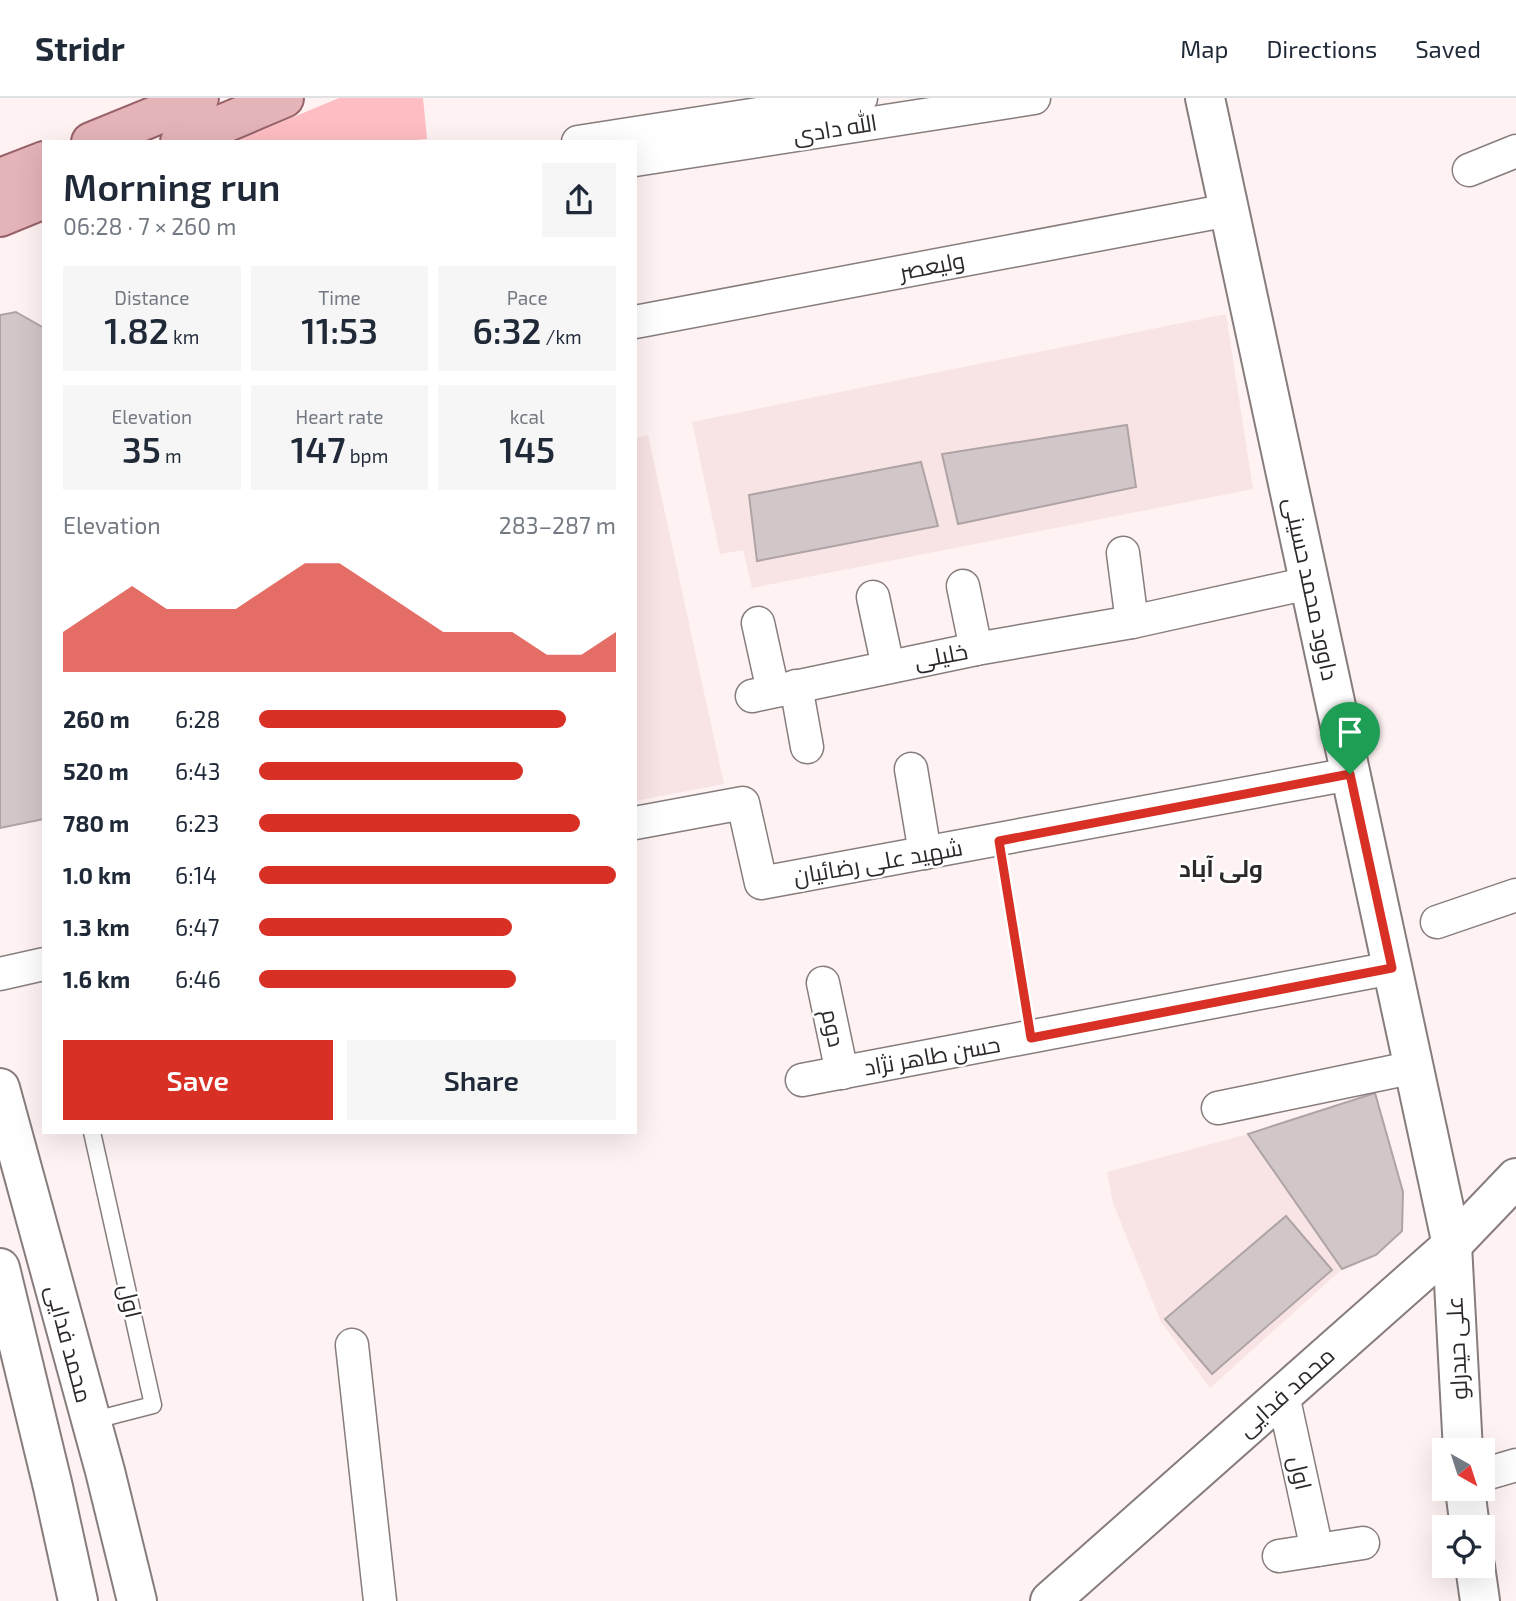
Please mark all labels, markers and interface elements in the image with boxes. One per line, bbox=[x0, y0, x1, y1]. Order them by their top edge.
text: Stridr bbox=[35, 28, 125, 68]
text: Map bbox=[1180, 34, 1228, 63]
text: Directions bbox=[1266, 34, 1377, 63]
text: Saved bbox=[1415, 34, 1481, 63]
street label: الله دادی bbox=[791, 108, 879, 149]
text: Morning run bbox=[63, 163, 281, 209]
button: share bbox=[542, 163, 616, 237]
text: 06:28 · 7 × 260 m bbox=[63, 212, 236, 240]
street label: ولیعصر bbox=[895, 245, 967, 285]
text: Distance bbox=[114, 286, 189, 309]
text: Time bbox=[318, 286, 361, 309]
text: Pace bbox=[507, 286, 548, 309]
text: 1.82 bbox=[104, 309, 169, 351]
text: 11:53 bbox=[301, 309, 378, 351]
text: 6:32 bbox=[473, 309, 541, 351]
text: km bbox=[169, 325, 199, 348]
text: /km bbox=[541, 325, 582, 348]
text: Elevation bbox=[112, 405, 192, 428]
text: Heart rate bbox=[296, 405, 383, 428]
text: kcal bbox=[510, 405, 545, 428]
text: 35 bbox=[122, 428, 161, 470]
text: 147 bbox=[291, 428, 346, 470]
text: 145 bbox=[499, 428, 555, 470]
text: m bbox=[161, 444, 182, 467]
text: bpm bbox=[346, 444, 388, 467]
street label: داوود محمد حسینی bbox=[1278, 495, 1345, 683]
text: Elevation bbox=[63, 511, 161, 539]
text: 283–287 m bbox=[499, 511, 616, 539]
street label: خلیلی bbox=[912, 636, 970, 675]
pin bbox=[1320, 702, 1380, 774]
text: 260 m bbox=[63, 705, 130, 733]
text: 6:28 bbox=[175, 705, 220, 733]
icon: arrive bbox=[1331, 713, 1369, 751]
text: 520 m bbox=[63, 757, 129, 785]
text: 6:43 bbox=[175, 757, 221, 785]
text: 780 m bbox=[63, 809, 129, 837]
text: 6:23 bbox=[175, 809, 219, 837]
street label: شهید علی رضائیان bbox=[791, 832, 965, 891]
district label: ولی آباد bbox=[1179, 853, 1263, 883]
text: 1.0 km bbox=[63, 861, 131, 889]
text: 6:14 bbox=[175, 861, 217, 889]
text: 1.3 km bbox=[63, 913, 130, 941]
text: 6:47 bbox=[175, 913, 220, 941]
text: 1.6 km bbox=[63, 965, 130, 993]
text: 6:46 bbox=[175, 965, 221, 993]
street label: دوم bbox=[813, 1006, 852, 1050]
street label: حسن طاهر نژاد bbox=[861, 1029, 1002, 1082]
button: Save bbox=[63, 1040, 333, 1120]
button: Share bbox=[347, 1040, 616, 1120]
street label: اول bbox=[113, 1281, 148, 1321]
street label: محمد فدایی bbox=[40, 1282, 99, 1406]
street label: علی حیدرلو bbox=[1439, 1296, 1474, 1401]
street label: محمد فدایی bbox=[1231, 1341, 1340, 1443]
north arrow bbox=[1432, 1438, 1494, 1502]
map controls bbox=[1432, 1438, 1495, 1578]
street label: اول bbox=[1283, 1453, 1318, 1493]
button: locate bbox=[1432, 1515, 1495, 1578]

